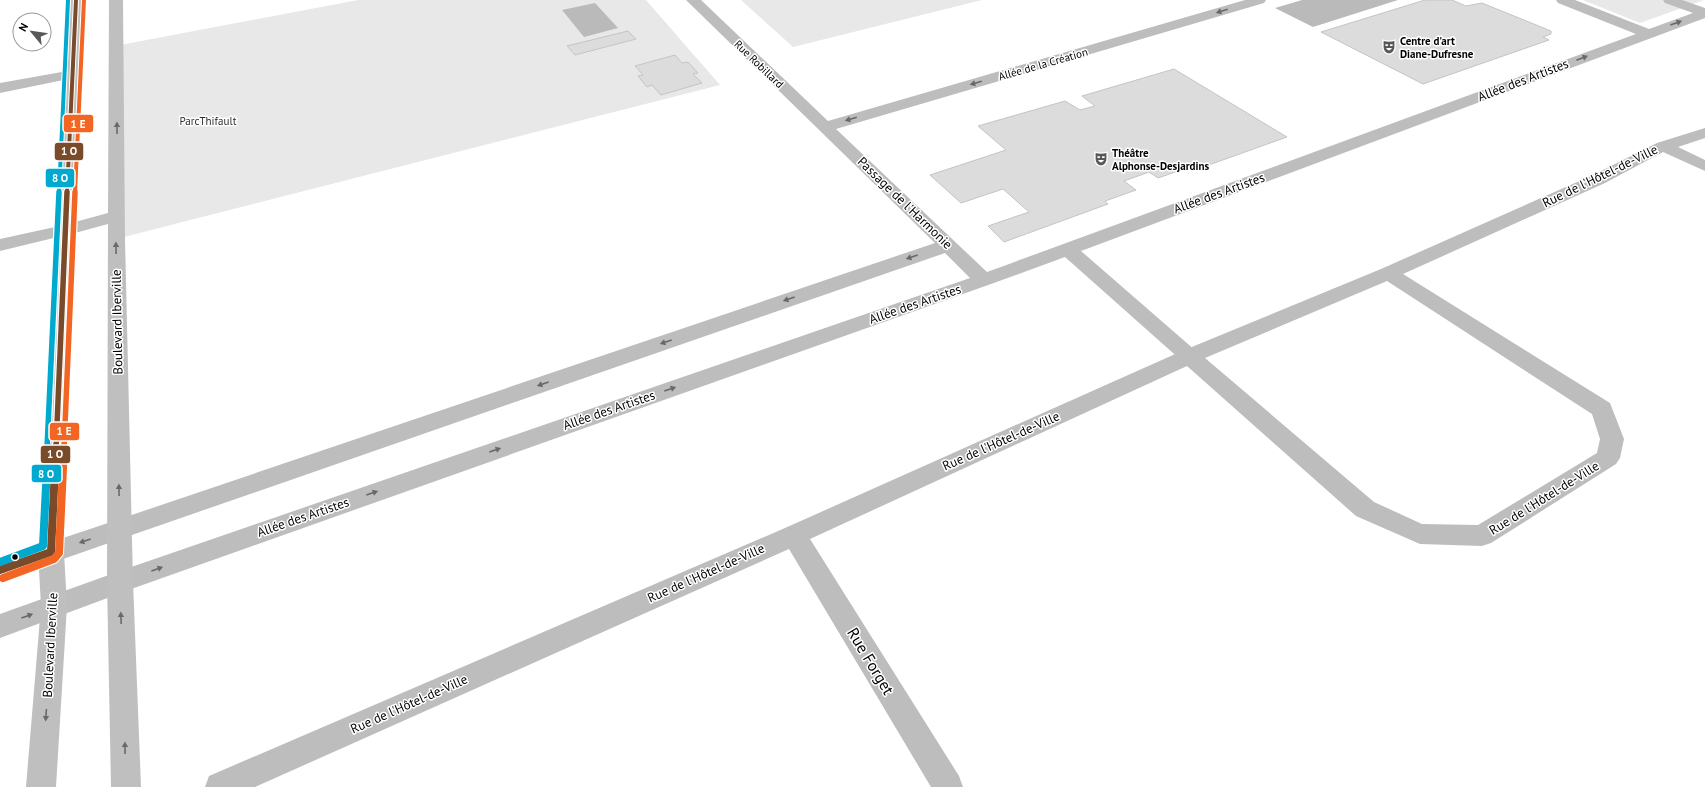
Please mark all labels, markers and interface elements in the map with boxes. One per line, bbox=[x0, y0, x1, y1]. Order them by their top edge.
one-way arrow bbox=[1216, 8, 1228, 14]
north arrow bbox=[12, 12, 52, 52]
one-way arrow bbox=[1670, 20, 1682, 26]
text: N bbox=[15, 21, 31, 34]
place label: Centre d'art Diane-Dufresne bbox=[1400, 34, 1474, 61]
street label: Rue Robillard bbox=[731, 37, 787, 91]
theatre icon: Centre d'art Diane-Dufresne bbox=[1381, 39, 1397, 55]
street label: Allée de la Création bbox=[997, 45, 1089, 83]
one-way arrow bbox=[1576, 54, 1588, 60]
street label: Allée des Artistes bbox=[1475, 55, 1571, 105]
one-way arrow bbox=[970, 80, 982, 86]
line badge: 1 E bbox=[63, 114, 94, 133]
park label: ParcThifault bbox=[180, 114, 237, 128]
one-way arrow bbox=[845, 116, 857, 122]
text: 1 E bbox=[71, 117, 86, 131]
one-way arrow bbox=[113, 122, 120, 134]
street label: Rue de l'Hôtel-de-Ville bbox=[1539, 141, 1661, 211]
line badge: 1 O bbox=[54, 142, 84, 161]
text: 1 O bbox=[61, 144, 77, 158]
place label: Théâtre Alphonse-Desjardins bbox=[1112, 146, 1209, 173]
theatre icon: Théâtre Alphonse-Desjardins bbox=[1093, 151, 1109, 167]
street label: Passage de l'Harmonie bbox=[854, 153, 956, 253]
line badge: 8 O bbox=[45, 168, 75, 188]
street label: Allée des Artistes bbox=[1171, 169, 1267, 217]
text: 8 O bbox=[52, 171, 68, 185]
one-way arrow bbox=[113, 241, 119, 254]
one-way arrow bbox=[905, 255, 917, 261]
street label: Boulevard Iberville bbox=[108, 269, 126, 375]
street label: Allée des Artistes bbox=[867, 280, 963, 328]
one-way arrow bbox=[782, 297, 794, 303]
one-way arrow bbox=[659, 339, 671, 345]
one-way arrow bbox=[536, 381, 548, 387]
street label: Allée des Artistes bbox=[561, 386, 657, 434]
one-way arrow bbox=[665, 386, 677, 392]
street label: Rue de l'Hôtel-de-Ville bbox=[940, 408, 1062, 474]
line badge: 1 E bbox=[49, 422, 80, 441]
text: 1 E bbox=[57, 424, 72, 438]
line badge: 1 O bbox=[40, 445, 71, 464]
text: 1 O bbox=[47, 447, 63, 461]
one-way arrow bbox=[489, 447, 501, 453]
street label: Rue de l'Hôtel-de-Ville bbox=[1486, 457, 1602, 539]
line badge: 8 O bbox=[31, 464, 62, 483]
text: 8 O bbox=[38, 467, 54, 481]
one-way arrow bbox=[116, 483, 122, 496]
one-way arrow bbox=[366, 490, 378, 496]
street label: Allée des Artistes bbox=[255, 493, 351, 541]
one-way arrow bbox=[79, 538, 91, 544]
street label: Rue de l'Hôtel-de-Ville bbox=[645, 540, 767, 606]
unlabelled marker bbox=[10, 552, 20, 562]
one-way arrow bbox=[151, 565, 163, 571]
street label: Boulevard Iberville bbox=[39, 592, 61, 698]
one-way arrow bbox=[118, 612, 125, 624]
one-way arrow bbox=[21, 613, 33, 619]
street label: Rue Forget bbox=[843, 624, 899, 699]
street label: Rue de l'Hôtel-de-Ville bbox=[348, 671, 470, 737]
one-way arrow bbox=[42, 709, 49, 721]
one-way arrow bbox=[122, 741, 128, 754]

